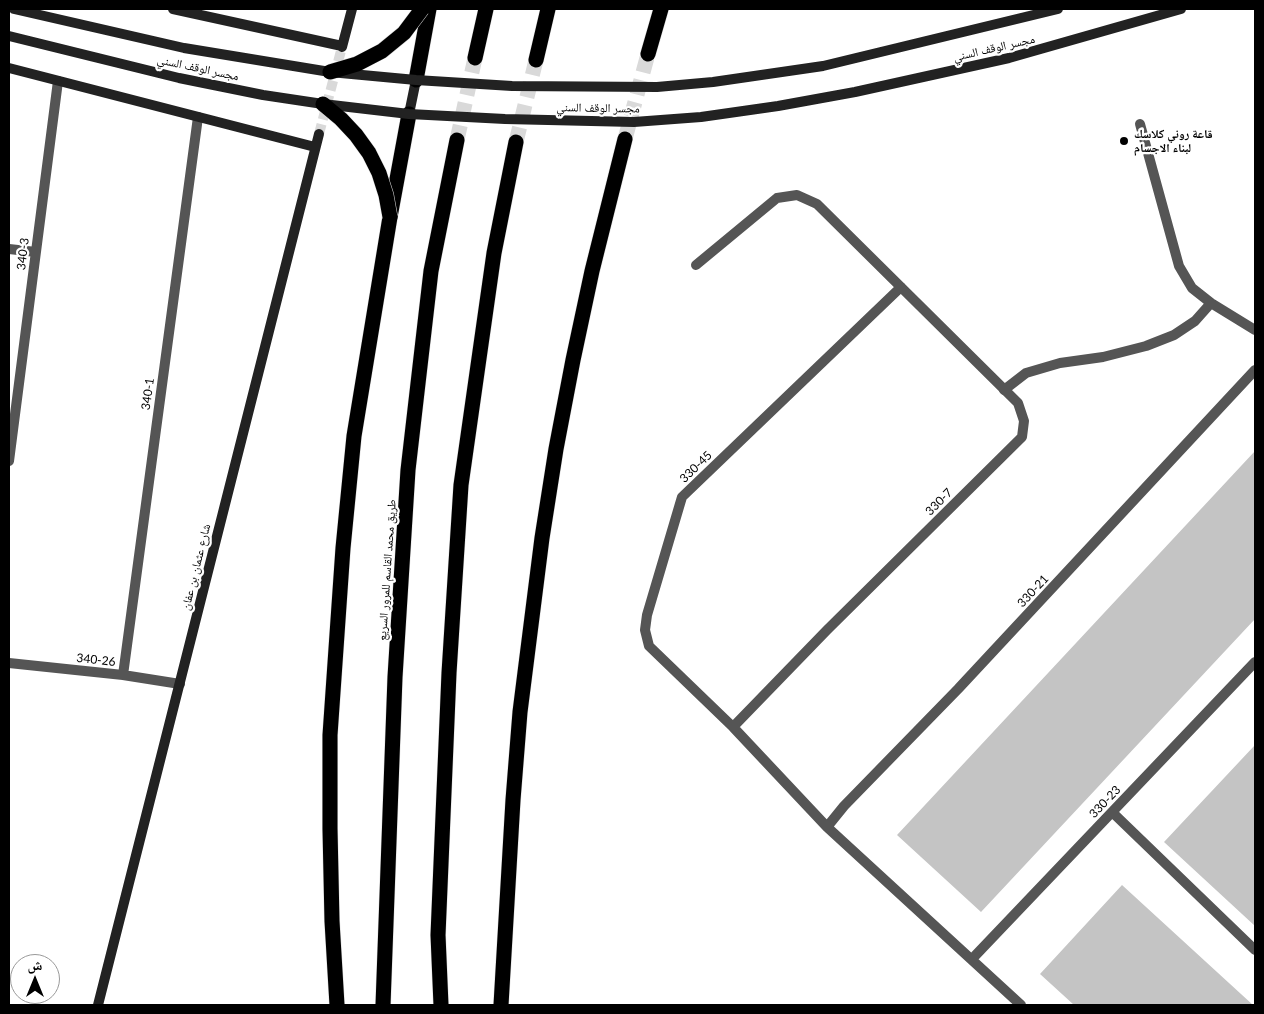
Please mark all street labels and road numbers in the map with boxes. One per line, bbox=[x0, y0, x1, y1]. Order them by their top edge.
street label: مجسر الوقف السني bbox=[952, 32, 1036, 64]
street label: مجسر الوقف السني bbox=[156, 52, 240, 84]
street label: مجسر الوقف السني bbox=[556, 100, 640, 116]
street label: 340-3 bbox=[14, 237, 32, 271]
street label: 340-1 bbox=[139, 377, 157, 411]
street label: 330-45 bbox=[677, 448, 715, 486]
street label: 330-7 bbox=[922, 485, 956, 519]
street label: طريق محمد القاسم للمرور السريع bbox=[375, 499, 399, 641]
street label: شارع عثمان بن عفان bbox=[178, 522, 214, 612]
street label: 330-21 bbox=[1014, 572, 1052, 610]
street label: 340-26 bbox=[76, 651, 116, 669]
street label: 330-23 bbox=[1086, 783, 1124, 821]

